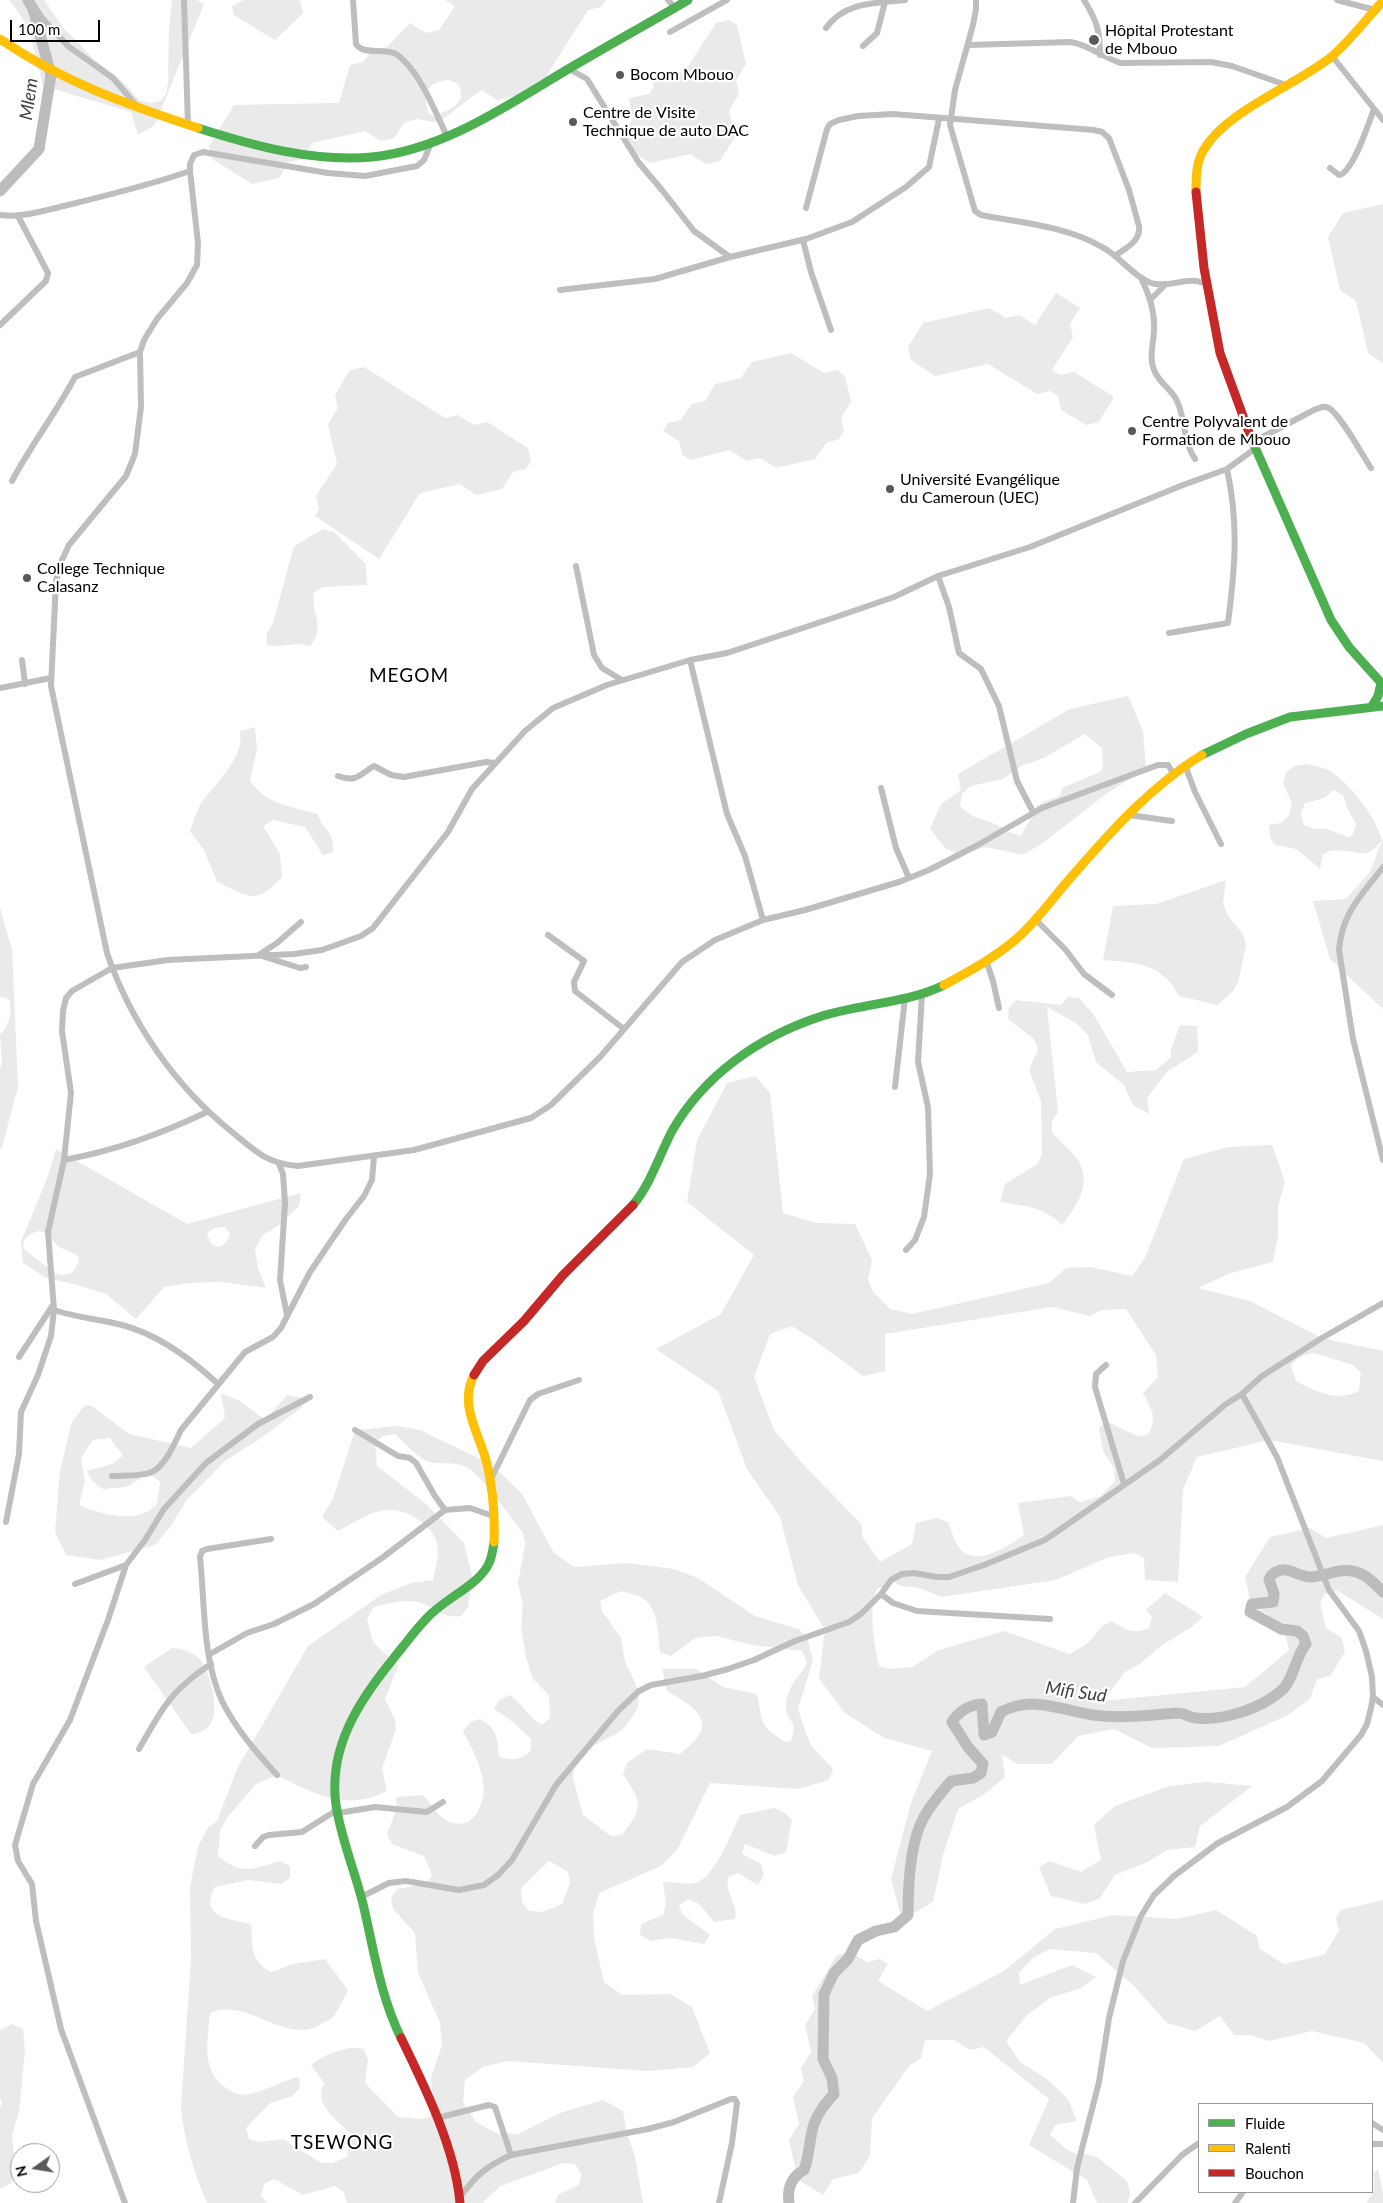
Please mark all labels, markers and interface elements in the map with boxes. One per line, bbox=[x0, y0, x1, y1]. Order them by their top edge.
scale bar bbox=[12, 10, 102, 42]
text: 100 m bbox=[18, 20, 60, 38]
place label: Hôpital Protestant de Mbouo bbox=[1105, 21, 1234, 59]
marker: Hôpital Protestant de Mbouo bbox=[1087, 33, 1101, 47]
place label: Bocom Mbouo bbox=[630, 65, 734, 85]
marker: Bocom Mbouo bbox=[614, 69, 626, 81]
water label: Mlem bbox=[15, 77, 43, 121]
place label: Centre de Visite Technique de auto DAC bbox=[583, 103, 749, 141]
marker: Centre de Visite Technique de auto DAC bbox=[567, 116, 579, 128]
place label: Centre Polyvalent de Formation de Mbouo bbox=[1142, 412, 1290, 450]
marker: Centre Polyvalent de Formation de Mbouo bbox=[1126, 425, 1138, 437]
place label: Université Evangélique du Cameroun (UEC) bbox=[900, 470, 1060, 508]
marker: Université Evangélique du Cameroun (UEC) bbox=[884, 483, 896, 495]
place label: College Technique Calasanz bbox=[37, 559, 165, 597]
marker: College Technique Calasanz bbox=[21, 572, 33, 584]
district label: MEGOM bbox=[368, 665, 450, 687]
water label: Mifi Sud bbox=[1044, 1677, 1108, 1707]
legend bbox=[1198, 2103, 1373, 2193]
text: Fluide bbox=[1245, 2114, 1285, 2132]
district label: TSEWONG bbox=[290, 2132, 394, 2154]
text: Ralenti bbox=[1245, 2139, 1291, 2157]
north arrow bbox=[10, 2143, 60, 2193]
text: N bbox=[11, 2164, 30, 2178]
text: Bouchon bbox=[1245, 2164, 1304, 2182]

